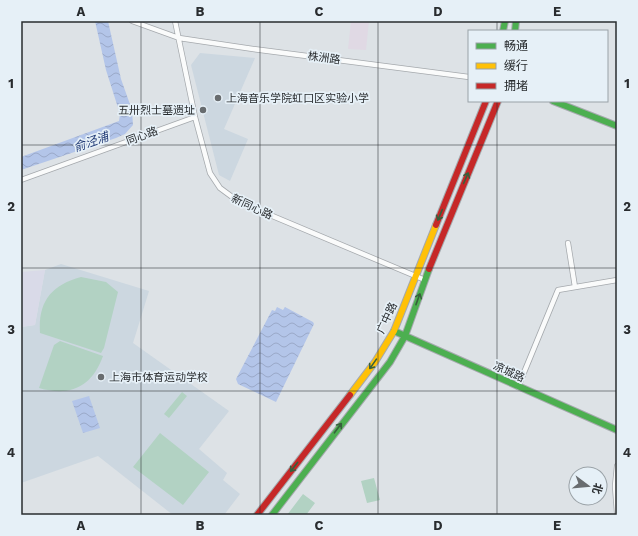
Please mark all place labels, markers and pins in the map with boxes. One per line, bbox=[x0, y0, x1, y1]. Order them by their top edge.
place label: 上海音乐学院虹口区实验小学 bbox=[226, 92, 369, 105]
marker: 上海音乐学院虹口区实验小学 bbox=[213, 93, 223, 103]
place label: 五卅烈士墓遗址 bbox=[118, 104, 195, 117]
marker: 五卅烈士墓遗址 bbox=[198, 105, 208, 115]
place label: 上海市体育运动学校 bbox=[109, 371, 208, 384]
marker: 上海市体育运动学校 bbox=[96, 372, 106, 382]

